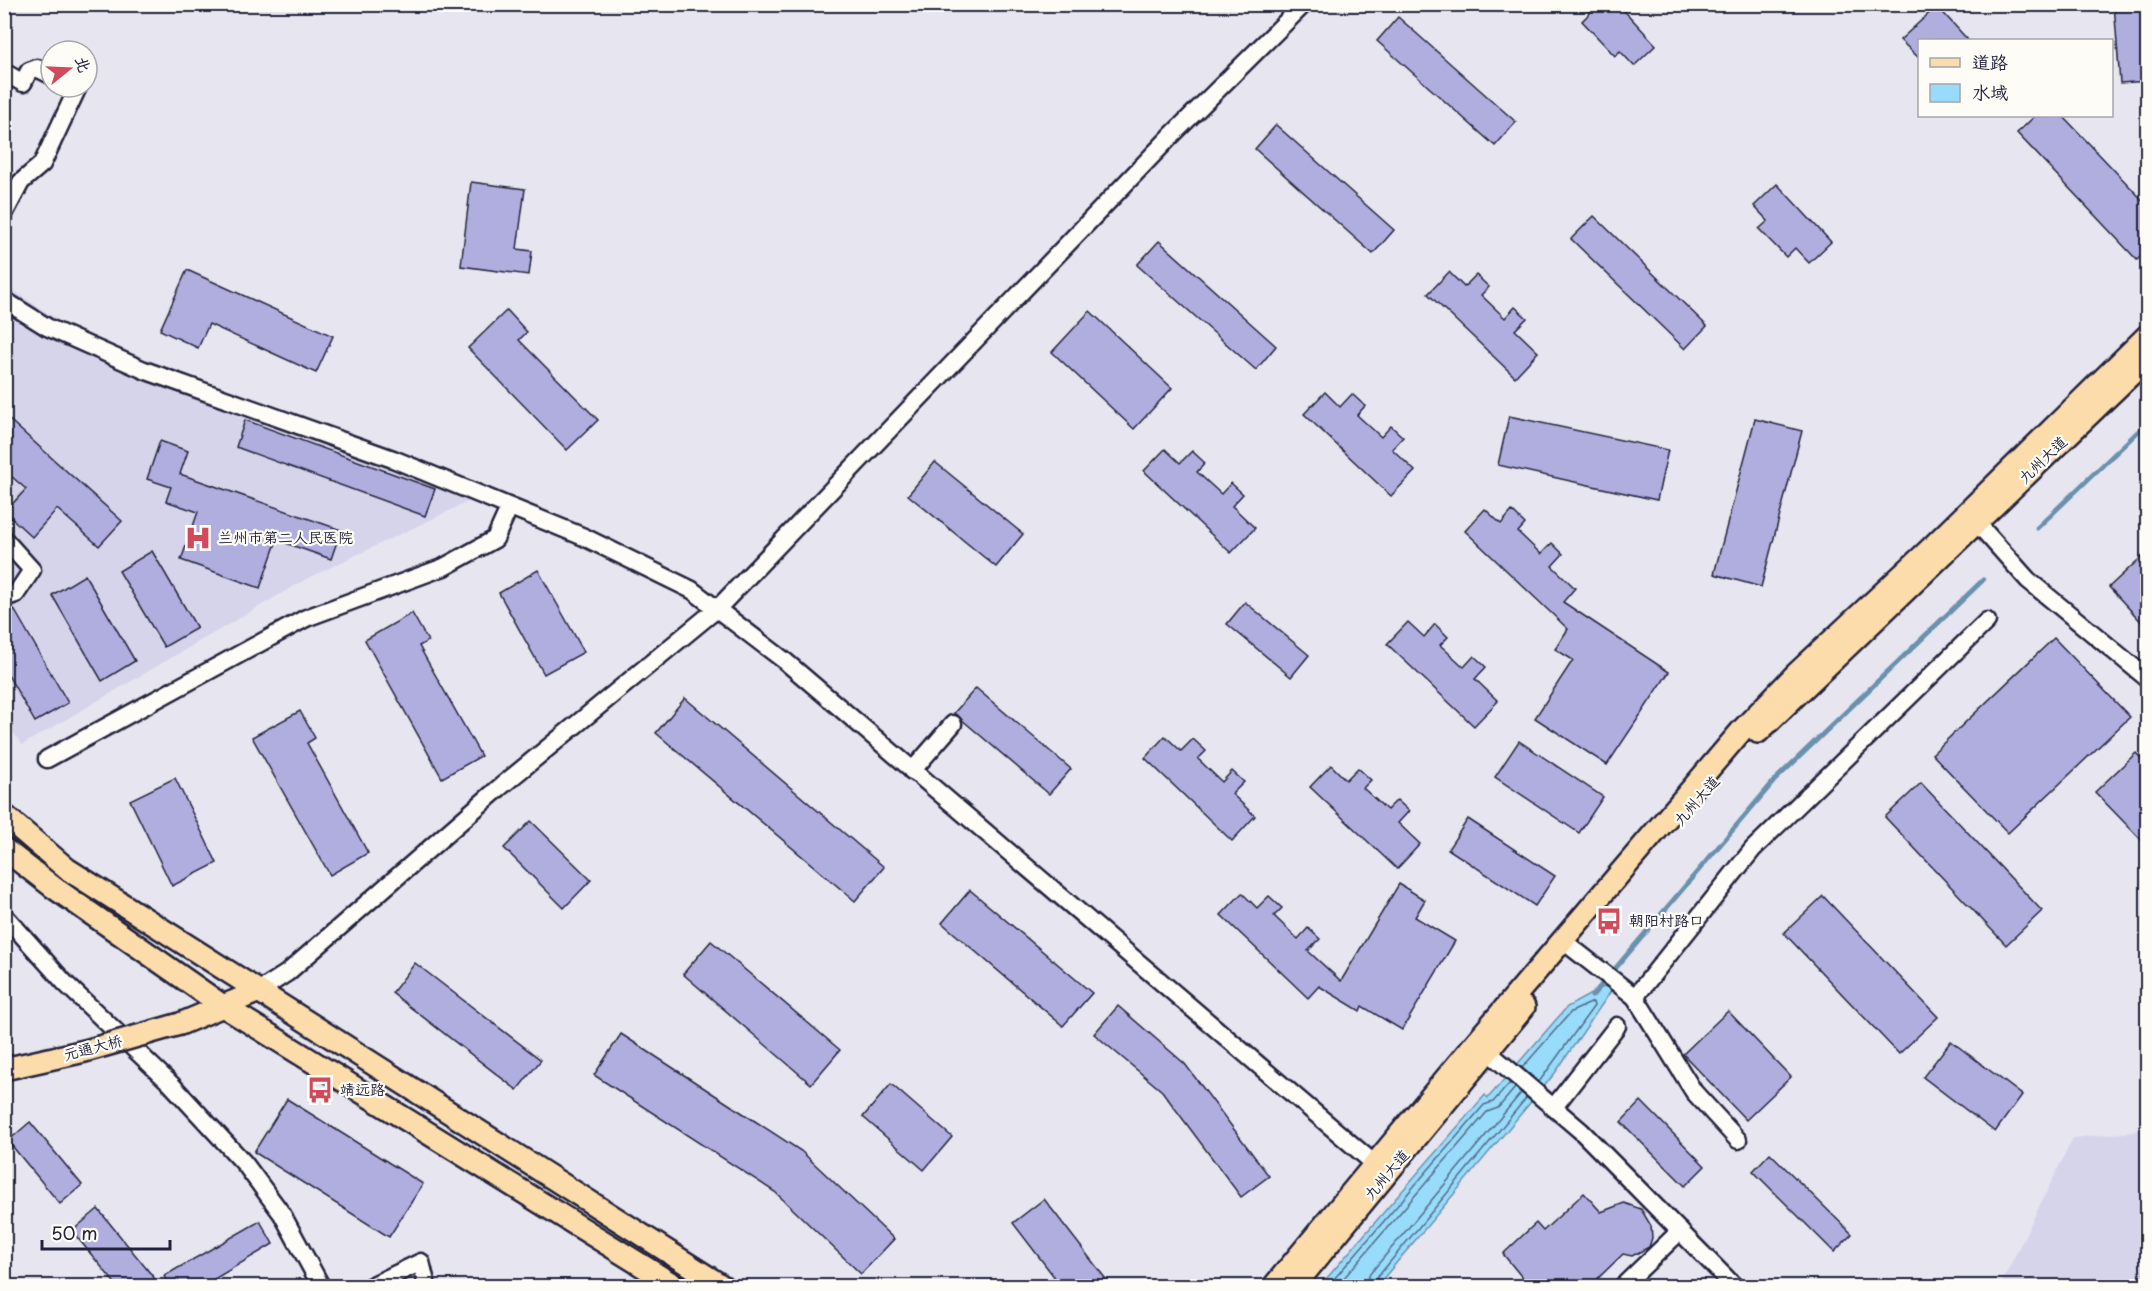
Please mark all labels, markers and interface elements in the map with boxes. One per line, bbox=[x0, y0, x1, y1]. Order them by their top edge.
north arrow bbox=[39, 39, 99, 99]
legend bbox=[1918, 39, 2113, 117]
text: 道路 bbox=[1972, 48, 2008, 75]
text: 北 bbox=[70, 53, 98, 75]
text: 水域 bbox=[1972, 78, 2008, 105]
street label: 九州大道 bbox=[2012, 430, 2072, 488]
hospital icon: 兰州市第二人民医院 bbox=[183, 523, 213, 553]
place label: 兰州市第二人民医院 bbox=[218, 525, 353, 548]
street label: 九州大道 bbox=[1668, 770, 1724, 830]
bus stop icon: 朝阳村路口 bbox=[1594, 906, 1624, 936]
place label: 朝阳村路口 bbox=[1629, 908, 1704, 931]
street label: 元通大桥 bbox=[61, 1028, 125, 1065]
bus stop icon: 靖远路 bbox=[305, 1075, 335, 1105]
place label: 靖远路 bbox=[340, 1077, 385, 1100]
street label: 九州大道 bbox=[1358, 1144, 1414, 1204]
scale bar bbox=[42, 1213, 170, 1251]
text: 50 m bbox=[51, 1219, 98, 1246]

